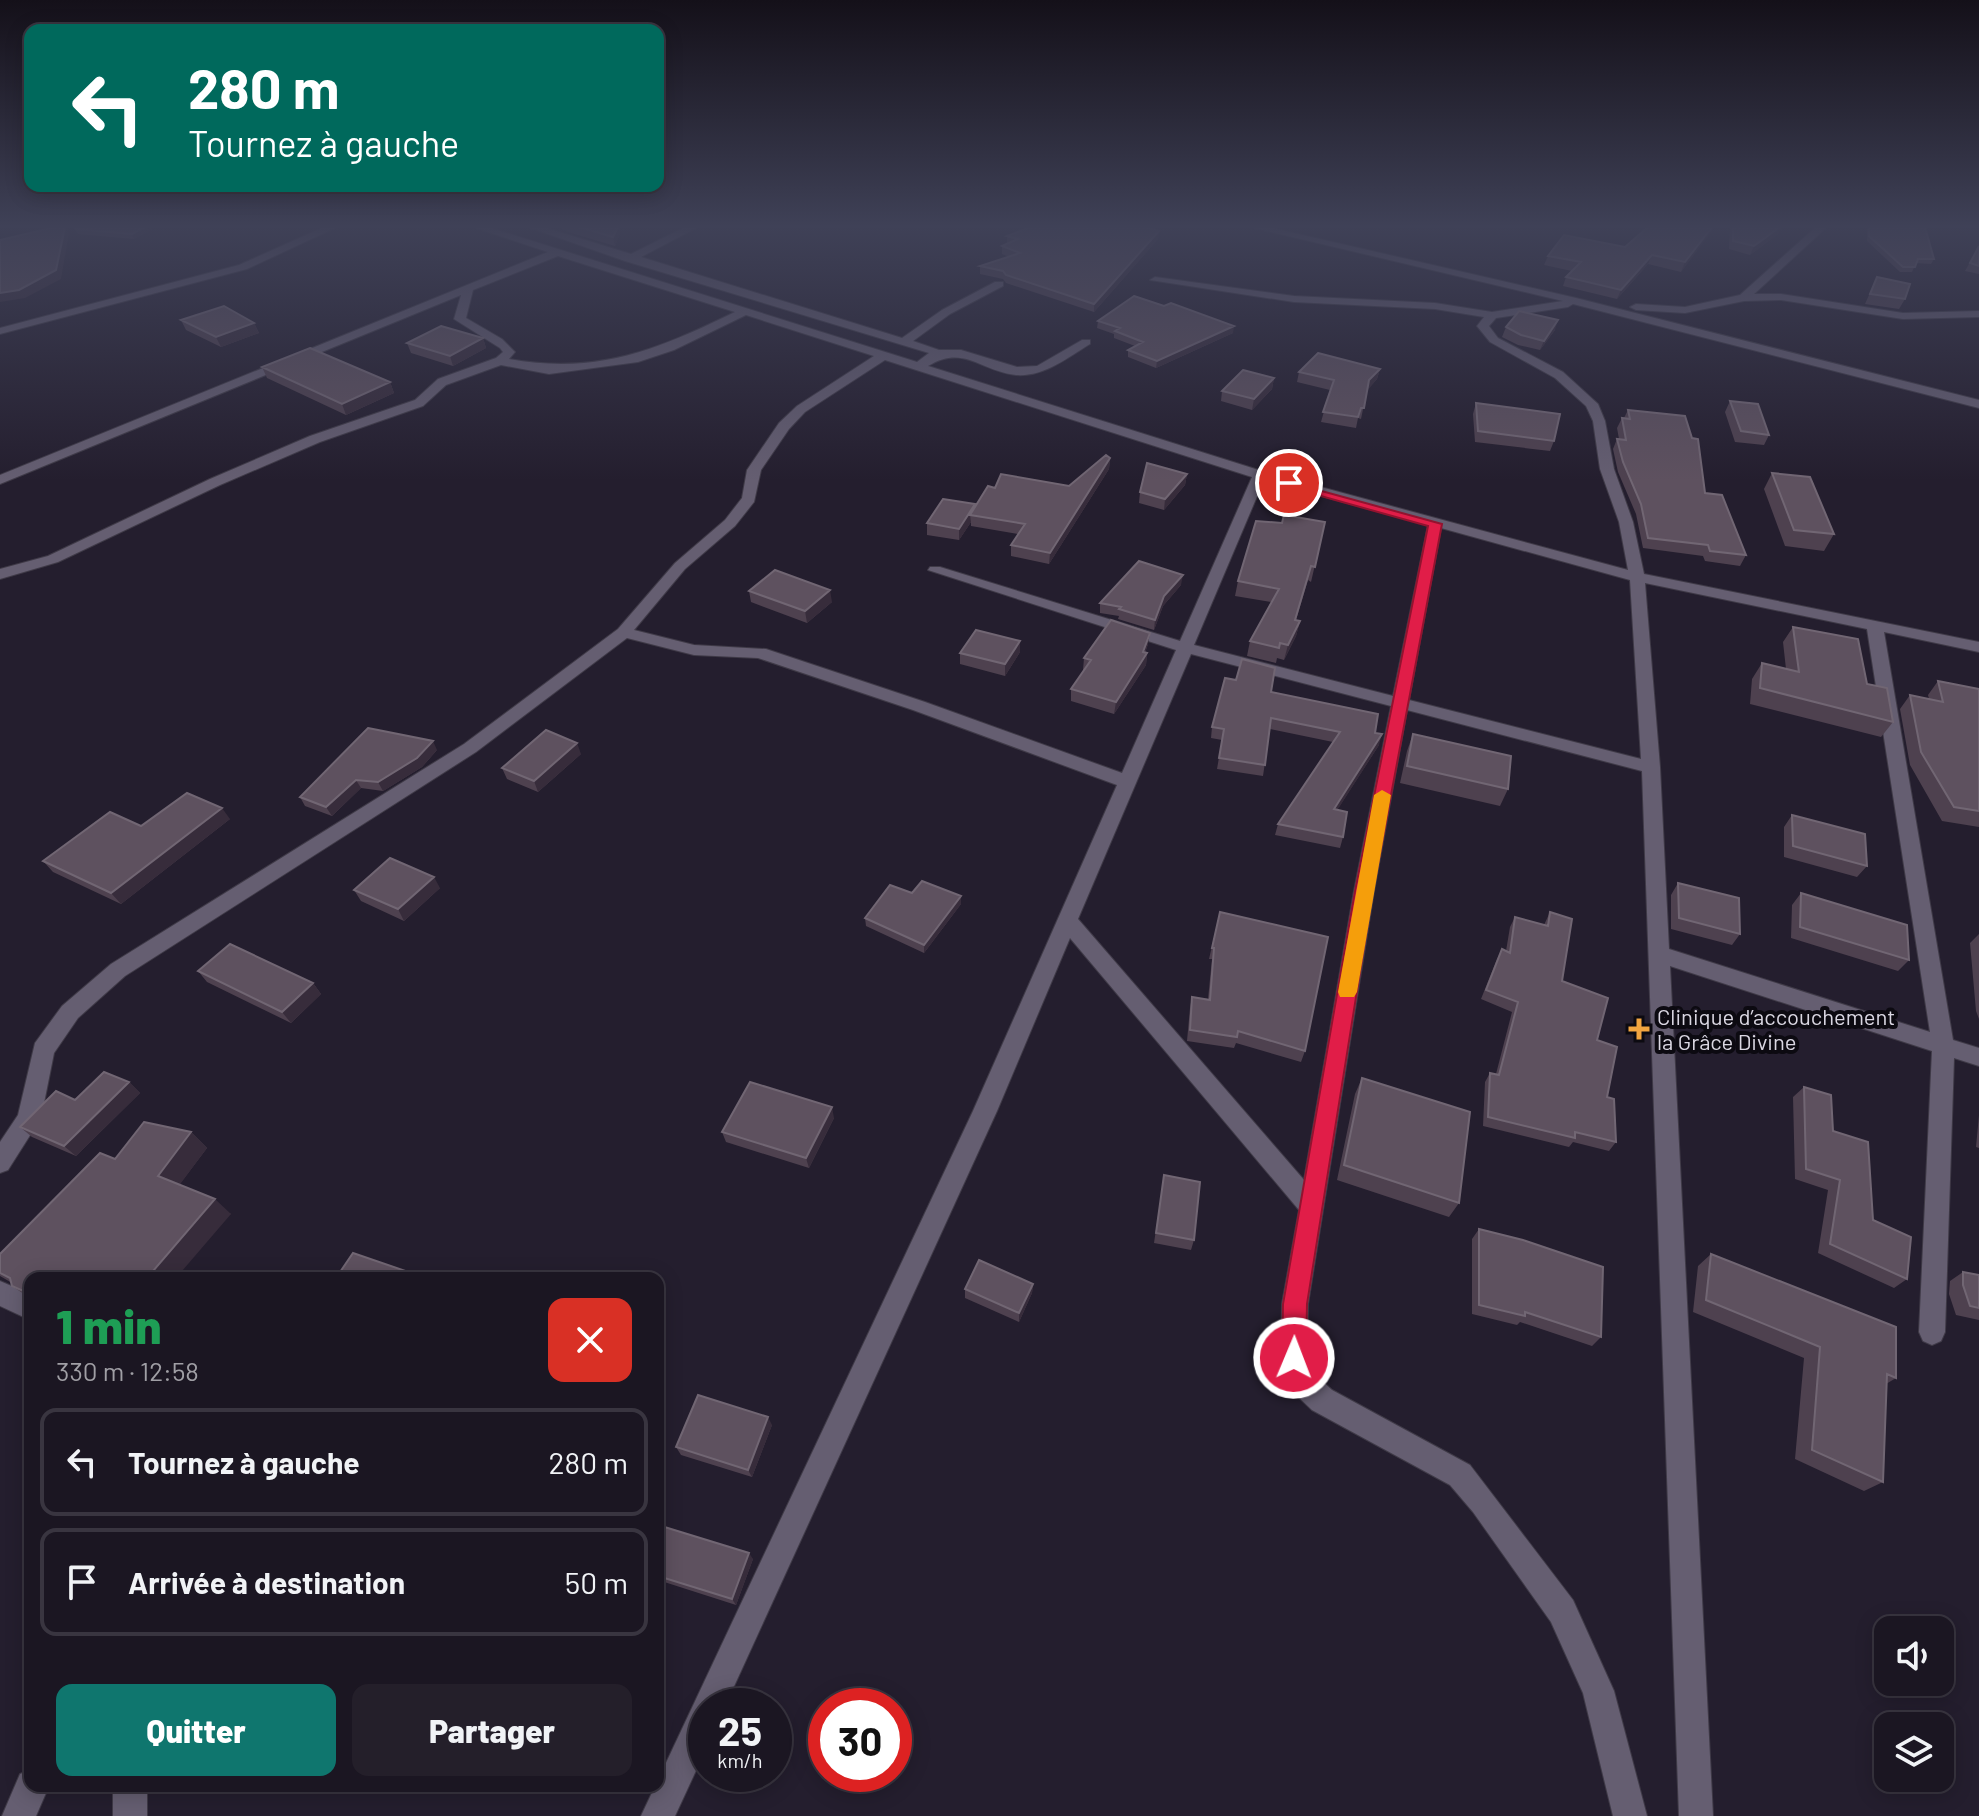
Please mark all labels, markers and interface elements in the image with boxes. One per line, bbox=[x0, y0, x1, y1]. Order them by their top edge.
text: 280 m bbox=[188, 53, 340, 120]
icon: left bbox=[56, 56, 160, 160]
text: Tournez à gauche bbox=[188, 121, 459, 164]
pin bbox=[1255, 449, 1323, 517]
icon: arrive bbox=[1267, 461, 1311, 505]
place label: Clinique d’accouchement la Grâce Divine bbox=[1657, 1003, 1895, 1054]
marker: Clinique d’accouchement la Grâce Divine bbox=[1628, 1018, 1650, 1040]
text: 1 min bbox=[56, 1296, 162, 1354]
button: close bbox=[548, 1298, 632, 1382]
position arrow bbox=[1252, 1316, 1336, 1400]
text: 330 m · 12:58 bbox=[56, 1355, 199, 1386]
icon: left bbox=[60, 1440, 104, 1484]
text: Tournez à gauche bbox=[128, 1444, 360, 1480]
text: 280 m bbox=[549, 1444, 628, 1480]
icon: arrive bbox=[60, 1560, 104, 1604]
text: Arrivée à destination bbox=[128, 1564, 405, 1600]
text: 50 m bbox=[565, 1564, 628, 1600]
map controls bbox=[1874, 1616, 1954, 1792]
button: sound bbox=[1874, 1616, 1954, 1696]
button: Quitter bbox=[56, 1684, 336, 1776]
button: Partager bbox=[352, 1684, 632, 1776]
speed limit sign: 30 bbox=[808, 1688, 912, 1792]
text: 25 bbox=[718, 1706, 762, 1754]
button: layers bbox=[1874, 1712, 1954, 1792]
text: km/h bbox=[717, 1748, 763, 1772]

